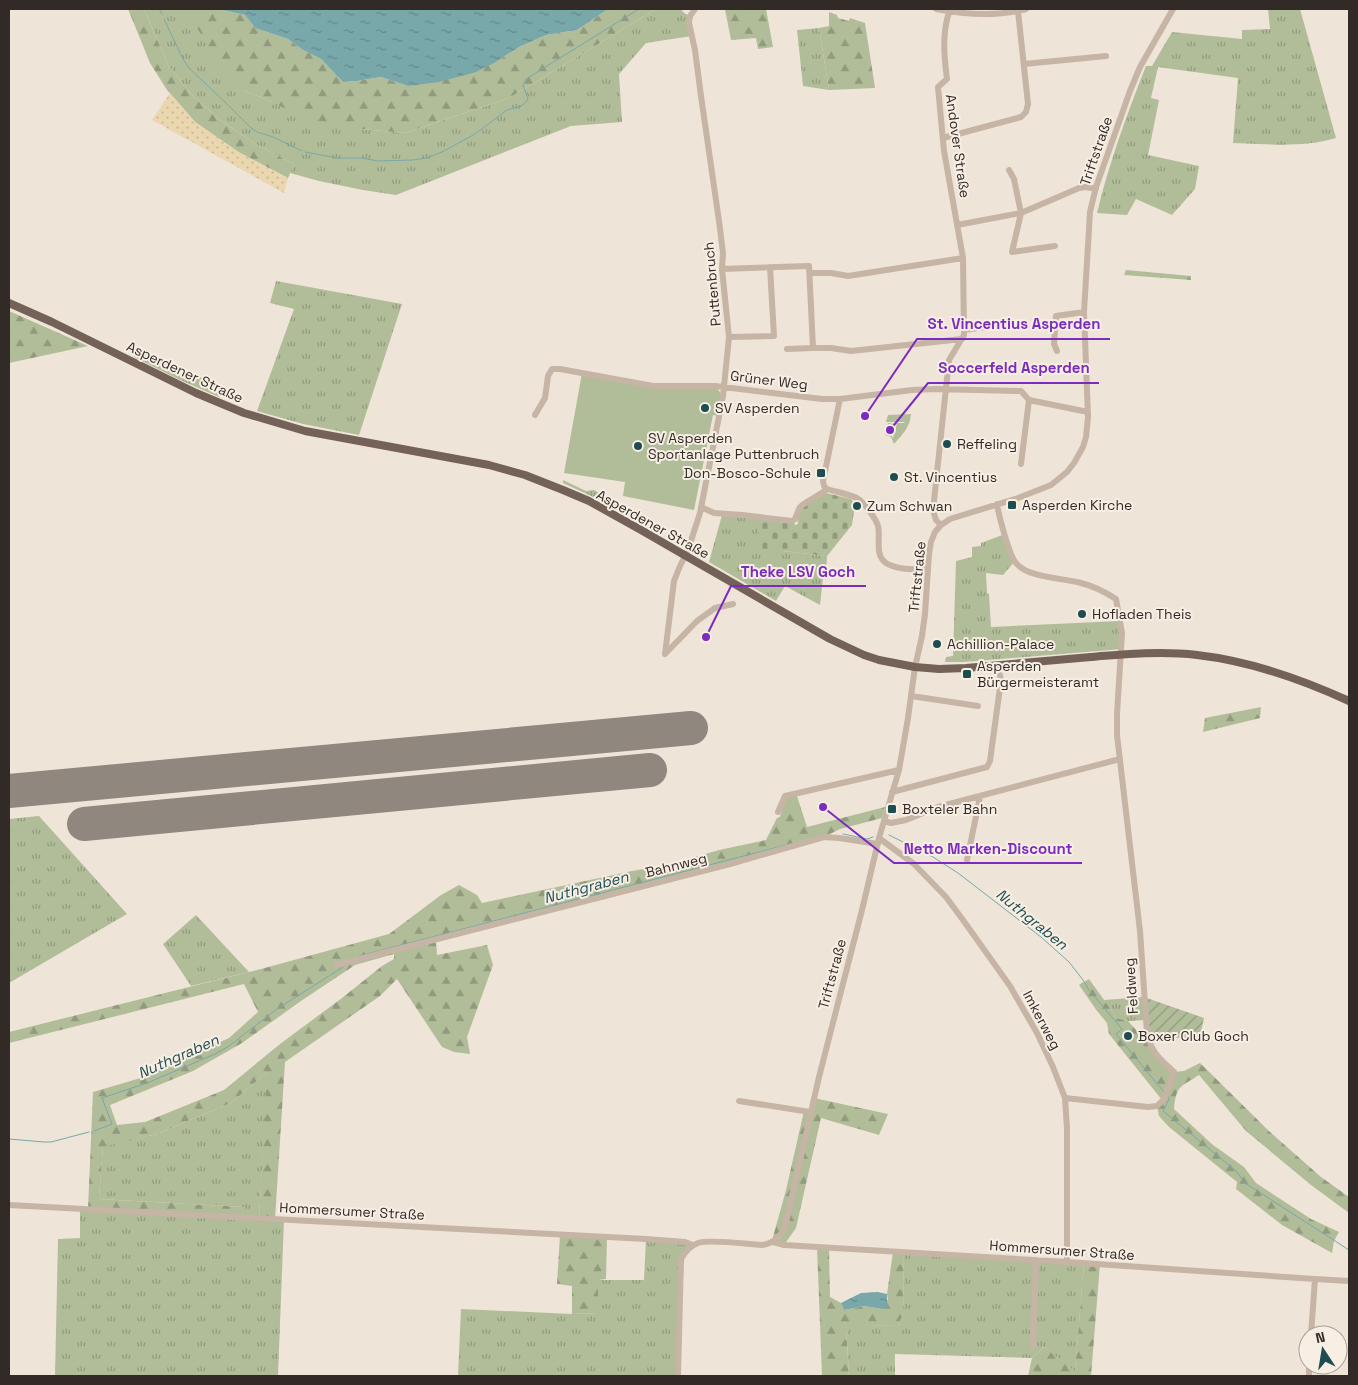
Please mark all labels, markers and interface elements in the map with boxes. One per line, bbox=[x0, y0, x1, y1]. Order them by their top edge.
street label: Andover Straße bbox=[942, 93, 974, 199]
street label: Triftstraße bbox=[1076, 114, 1116, 188]
street label: Puttenbruch bbox=[699, 241, 725, 327]
callout: St. Vincentius Asperden bbox=[917, 309, 1110, 339]
text: St. Vincentius Asperden bbox=[928, 314, 1100, 333]
street label: Asperdener Straße bbox=[124, 337, 246, 407]
callout: Soccerfeld Asperden bbox=[928, 353, 1099, 383]
text: Soccerfeld Asperden bbox=[938, 358, 1090, 377]
street label: Grüner Weg bbox=[729, 366, 809, 394]
place label: SV Asperden bbox=[715, 399, 800, 417]
marker: SV Asperden bbox=[699, 402, 711, 414]
place label: SV Asperden Sportanlage Puttenbruch bbox=[648, 429, 819, 463]
place label: Reffeling bbox=[957, 435, 1017, 453]
marker: Reffeling bbox=[941, 438, 953, 450]
marker: SV Asperden Sportanlage Puttenbruch bbox=[632, 440, 644, 452]
place label: Don-Bosco-Schule bbox=[684, 464, 811, 482]
marker: Don-Bosco-Schule bbox=[815, 467, 827, 479]
place label: St. Vincentius bbox=[904, 468, 997, 486]
marker: St. Vincentius bbox=[888, 471, 900, 483]
street label: Asperdener Straße bbox=[593, 485, 713, 563]
place label: Asperden Kirche bbox=[1022, 496, 1132, 514]
place label: Zum Schwan bbox=[867, 497, 952, 515]
marker: Asperden Kirche bbox=[1006, 499, 1018, 511]
marker: Zum Schwan bbox=[851, 500, 863, 512]
street label: Triftstraße bbox=[904, 540, 930, 614]
callout: Theke LSV Goch bbox=[731, 556, 866, 586]
text: Theke LSV Goch bbox=[741, 562, 855, 581]
place label: Hofladen Theis bbox=[1092, 605, 1192, 623]
marker: Hofladen Theis bbox=[1076, 608, 1088, 620]
place label: Achillion-Palace bbox=[947, 635, 1054, 653]
marker: Achillion-Palace bbox=[931, 638, 943, 650]
place label: Asperden Bürgermeisteramt bbox=[977, 657, 1099, 691]
marker: Asperden Bürgermeisteramt bbox=[961, 668, 973, 680]
place label: Boxteler Bahn bbox=[902, 800, 997, 818]
marker: Boxteler Bahn bbox=[886, 803, 898, 815]
callout: Netto Marken-Discount bbox=[894, 833, 1082, 863]
text: Netto Marken-Discount bbox=[904, 839, 1072, 858]
street label: Bahnweg bbox=[643, 849, 709, 881]
water label: Nuthgraben bbox=[542, 866, 631, 907]
water label: Nuthgraben bbox=[992, 884, 1072, 954]
street label: Triftstraße bbox=[814, 937, 850, 1011]
street label: Feldweg bbox=[1120, 957, 1142, 1015]
street label: Imkerweg bbox=[1019, 987, 1065, 1053]
place label: Boxer Club Goch bbox=[1138, 1027, 1249, 1045]
water label: Nuthgraben bbox=[135, 1029, 222, 1082]
marker: Boxer Club Goch bbox=[1122, 1030, 1134, 1042]
street label: Hommersumer Straße bbox=[279, 1198, 425, 1224]
street label: Hommersumer Straße bbox=[989, 1236, 1135, 1264]
north arrow bbox=[1298, 1325, 1348, 1375]
text: N bbox=[1314, 1328, 1327, 1347]

